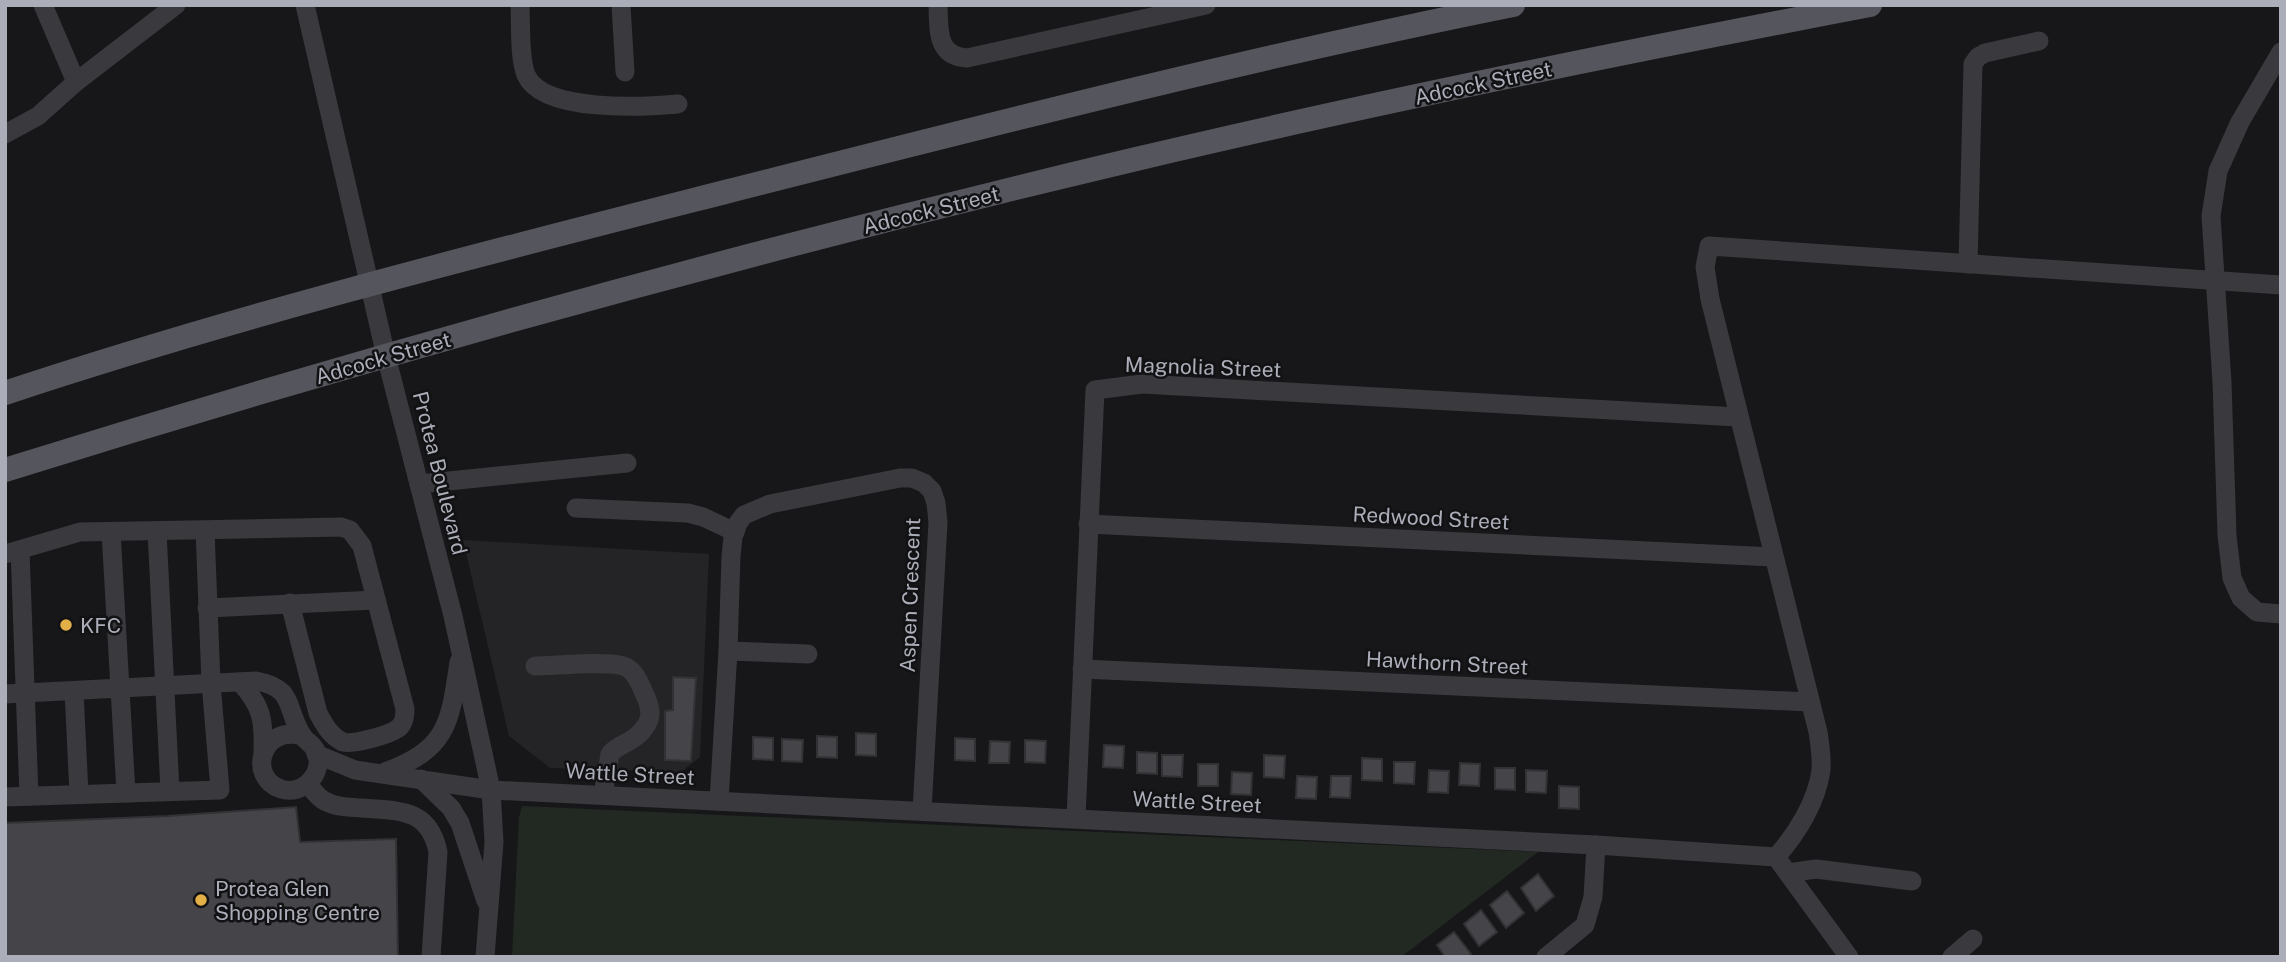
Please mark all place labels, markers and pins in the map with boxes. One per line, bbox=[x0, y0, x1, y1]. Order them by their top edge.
place label: KFC bbox=[80, 613, 121, 638]
marker: KFC bbox=[58, 617, 74, 633]
place label: Protea Glen Shopping Centre bbox=[215, 876, 380, 925]
marker: Protea Glen Shopping Centre bbox=[193, 892, 209, 908]

